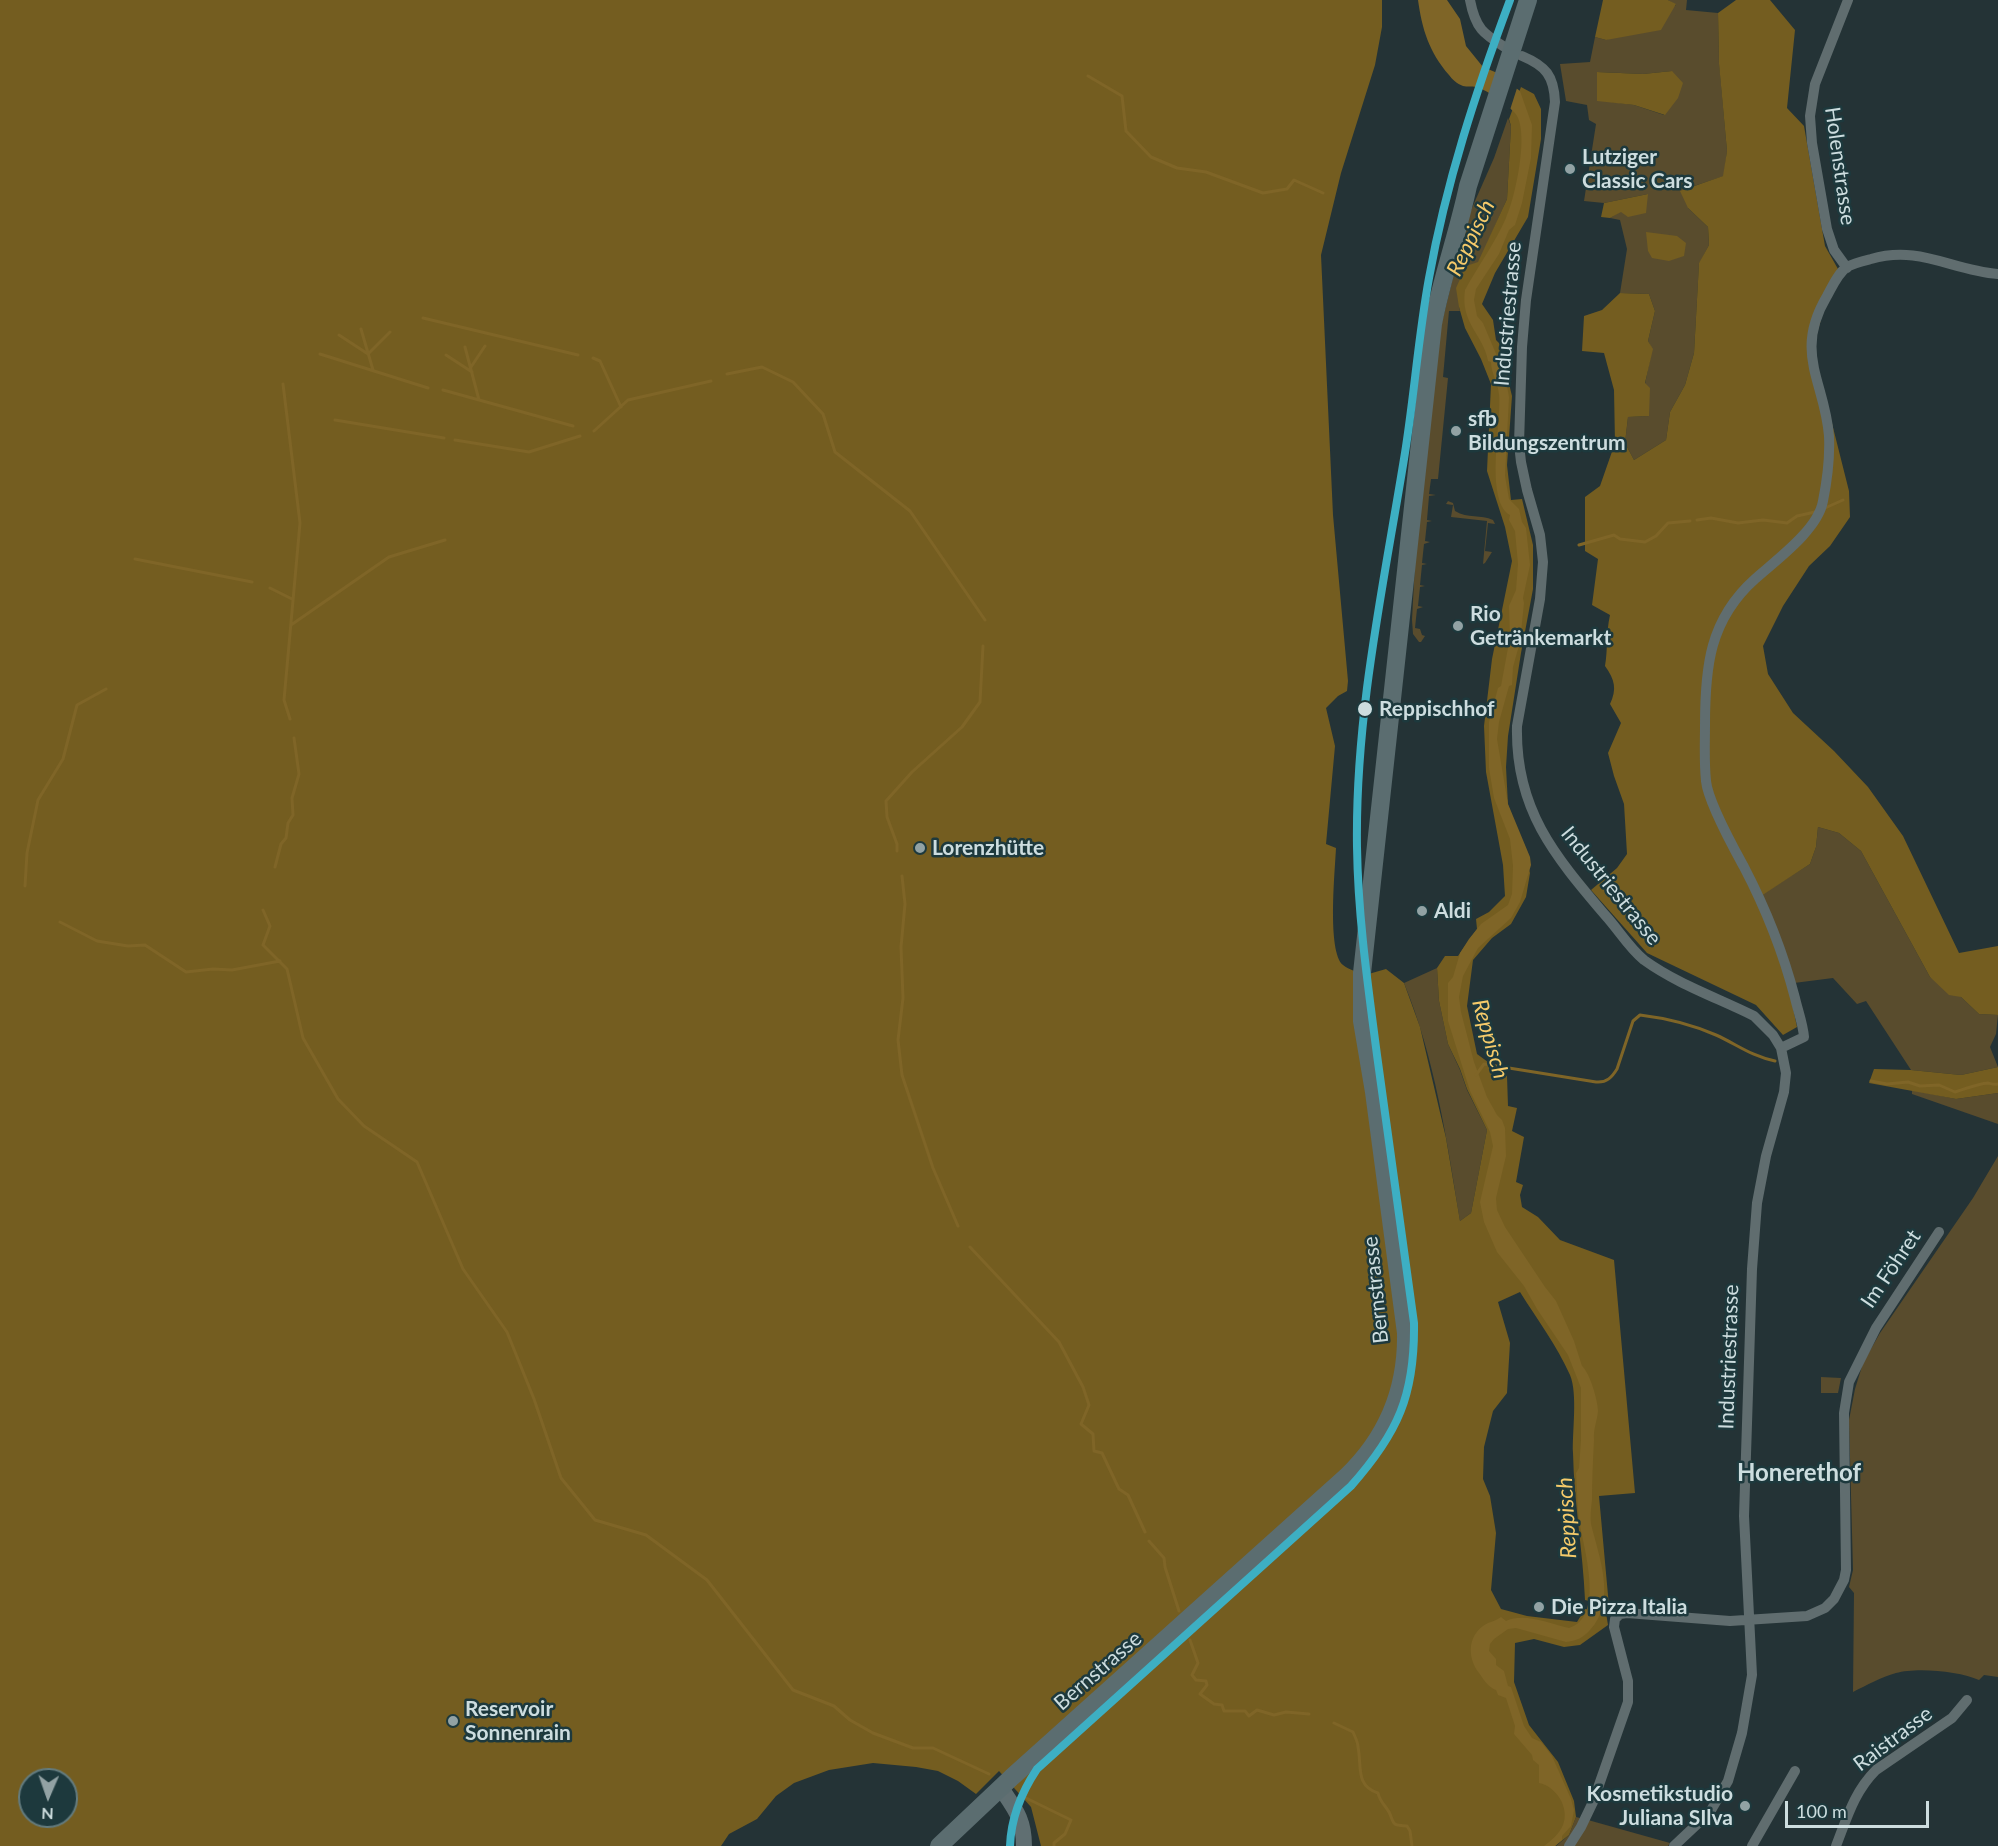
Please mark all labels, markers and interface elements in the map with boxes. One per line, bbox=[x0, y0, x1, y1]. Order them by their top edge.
street label: Holenstrasse bbox=[1819, 105, 1861, 227]
place label: Lutziger Classic Cars bbox=[1582, 144, 1692, 194]
marker: Lutziger Classic Cars bbox=[1563, 162, 1577, 176]
water label: Reppisch bbox=[1441, 196, 1501, 280]
street label: Industriestrasse bbox=[1489, 241, 1527, 387]
place label: sfb Bildungszentrum bbox=[1468, 406, 1626, 456]
marker: sfb Bildungszentrum bbox=[1449, 424, 1463, 438]
place label: Rio Getränkemarkt bbox=[1470, 601, 1611, 651]
marker: Rio Getränkemarkt bbox=[1451, 619, 1465, 633]
place label: Reppischhof bbox=[1379, 696, 1495, 722]
marker: Reppischhof bbox=[1356, 700, 1374, 718]
street label: Industriestrasse bbox=[1556, 822, 1666, 950]
place label: Lorenzhütte bbox=[932, 835, 1044, 861]
marker: Lorenzhütte bbox=[913, 841, 927, 855]
place label: Aldi bbox=[1434, 898, 1471, 924]
marker: Aldi bbox=[1415, 904, 1429, 918]
water label: Reppisch bbox=[1466, 996, 1514, 1082]
street label: Im Föhret bbox=[1856, 1225, 1926, 1313]
street label: Bernstrasse bbox=[1358, 1235, 1394, 1345]
street label: Industriestrasse bbox=[1714, 1284, 1744, 1430]
district label: Honerethof bbox=[1737, 1459, 1861, 1487]
water label: Reppisch bbox=[1552, 1477, 1582, 1559]
place label: Die Pizza Italia bbox=[1551, 1594, 1687, 1620]
marker: Die Pizza Italia bbox=[1532, 1600, 1546, 1614]
street label: Bernstrasse bbox=[1049, 1626, 1147, 1716]
place label: Reservoir Sonnenrain bbox=[465, 1696, 571, 1746]
street label: Raistrasse bbox=[1849, 1701, 1937, 1777]
marker: Reservoir Sonnenrain bbox=[446, 1714, 460, 1728]
north arrow bbox=[18, 1768, 78, 1828]
place label: Kosmetikstudio Juliana SIlva bbox=[1586, 1781, 1733, 1831]
scale bar bbox=[1788, 1789, 1932, 1827]
marker: Kosmetikstudio Juliana SIlva bbox=[1738, 1799, 1752, 1813]
text: 100 m bbox=[1796, 1800, 1847, 1822]
text: N bbox=[41, 1805, 54, 1824]

